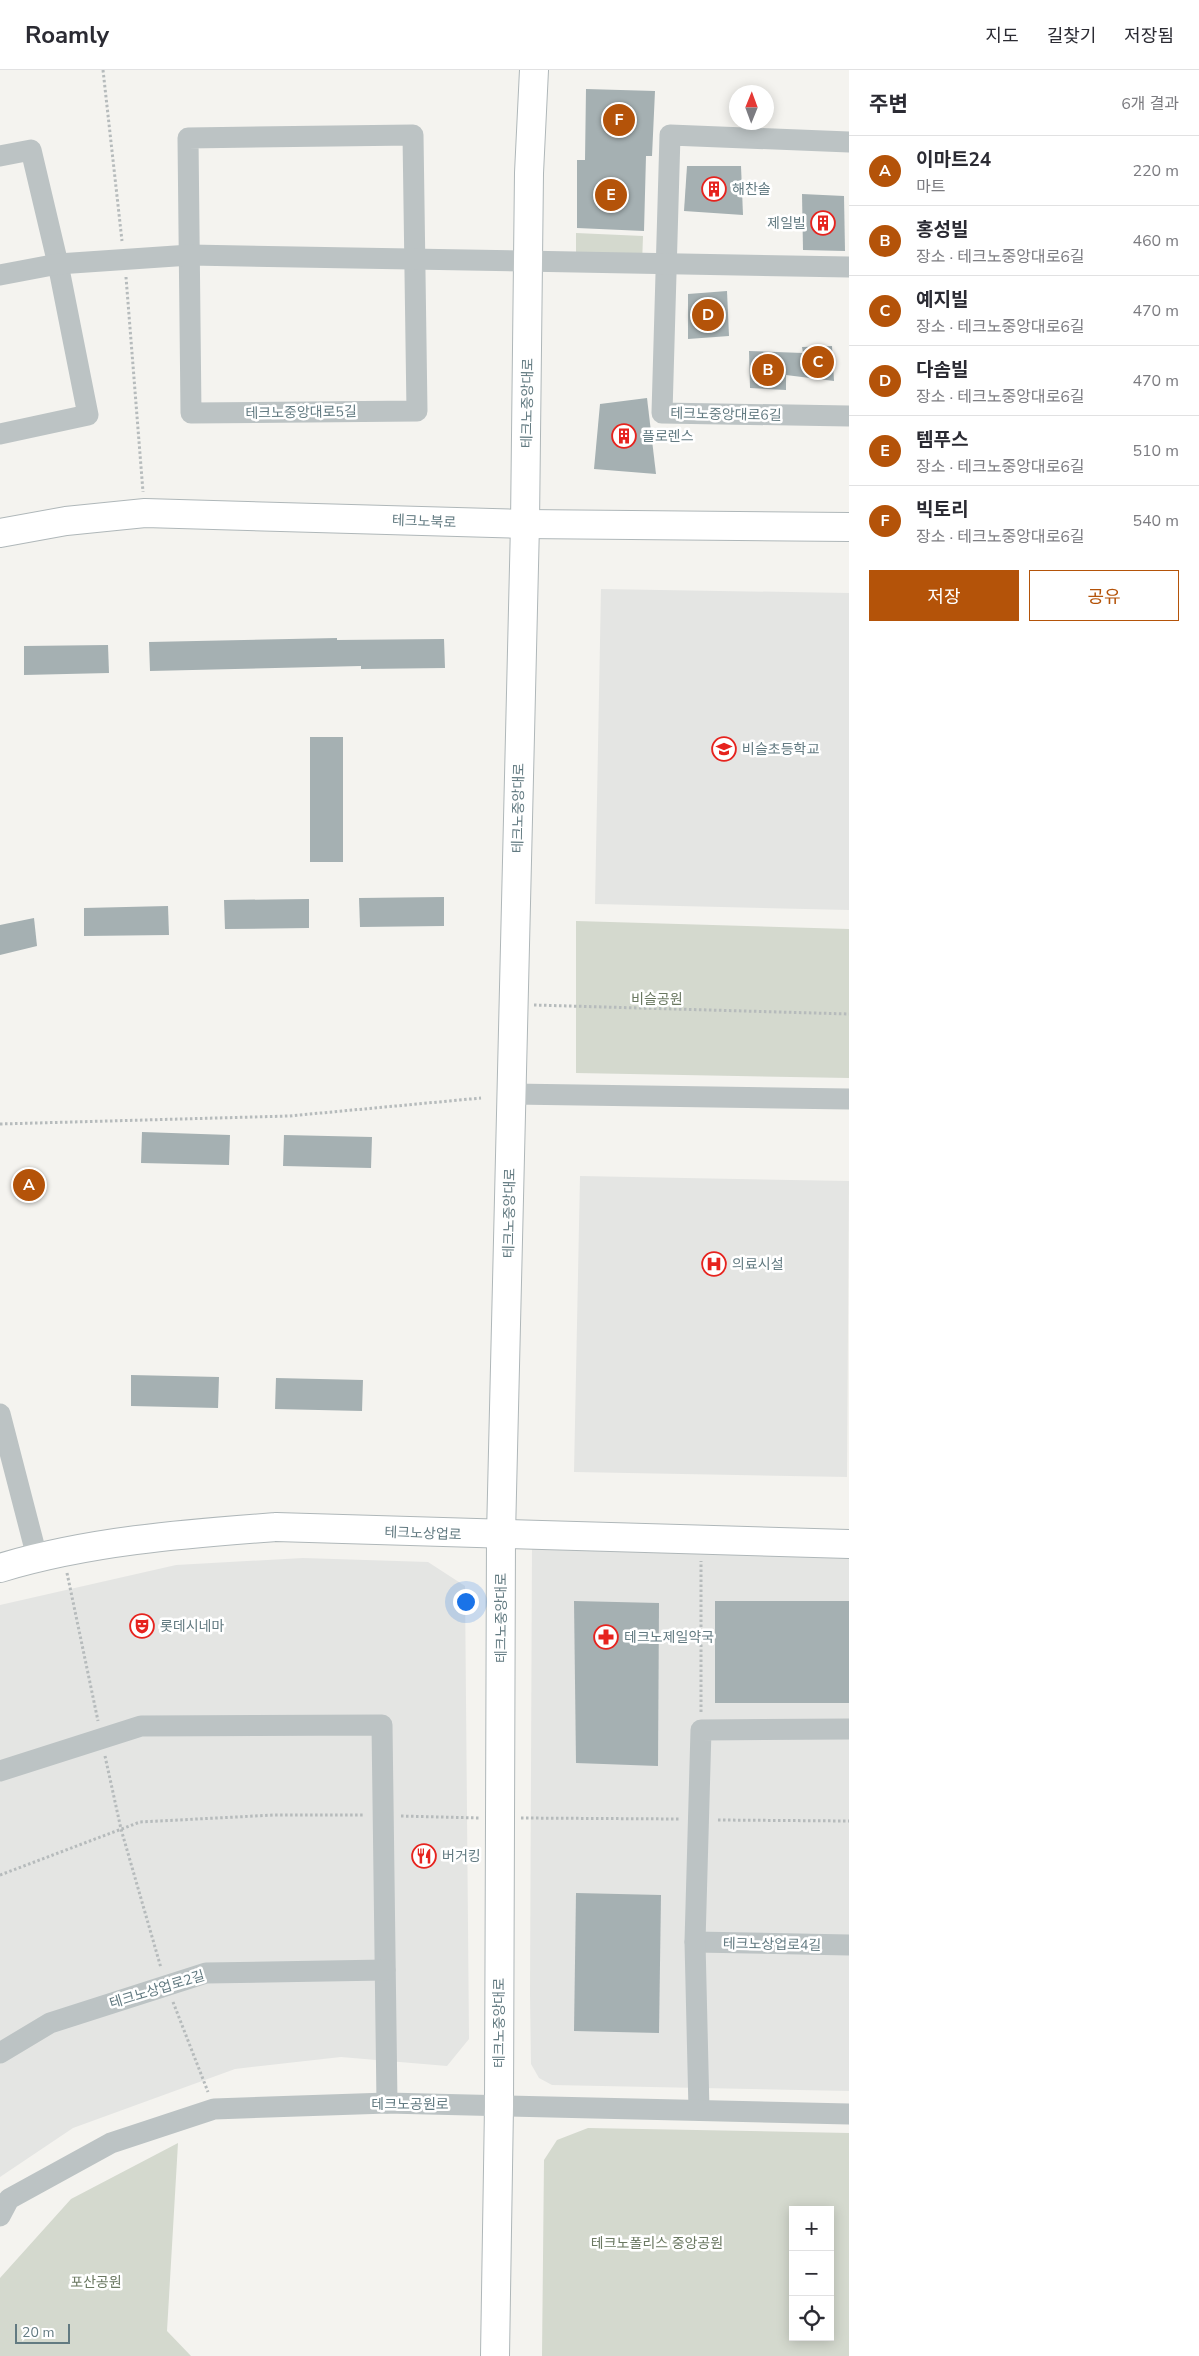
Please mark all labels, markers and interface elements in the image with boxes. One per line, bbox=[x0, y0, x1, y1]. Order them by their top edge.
text: Roamly bbox=[25, 19, 109, 51]
text: 지도 bbox=[986, 24, 1019, 48]
text: 길찾기 bbox=[1047, 24, 1096, 48]
text: 저장됨 bbox=[1124, 24, 1174, 48]
north arrow bbox=[729, 85, 774, 130]
text: 주변 bbox=[869, 90, 908, 118]
text: 6개 결과 bbox=[1121, 93, 1179, 115]
pin: F bbox=[603, 101, 635, 139]
text: 이마트24 bbox=[916, 147, 991, 173]
text: A bbox=[879, 160, 891, 182]
text: 220 m bbox=[1132, 160, 1179, 182]
pin: E bbox=[595, 176, 627, 214]
building icon: 해찬솔 bbox=[701, 176, 727, 202]
text: 마트 bbox=[916, 176, 945, 198]
place label: 해찬솔 bbox=[732, 180, 771, 199]
building icon: 제일빌 bbox=[810, 210, 836, 236]
place label: 제일빌 bbox=[767, 214, 806, 233]
text: 홍성빌 bbox=[916, 217, 968, 243]
text: B bbox=[879, 230, 891, 252]
text: 460 m bbox=[1132, 230, 1179, 252]
text: 장소 · 테크노중앙대로6길 bbox=[916, 246, 1085, 268]
text: 예지빌 bbox=[916, 287, 968, 313]
pin: D bbox=[692, 296, 724, 334]
text: C bbox=[880, 300, 890, 322]
text: 470 m bbox=[1132, 300, 1179, 322]
text: 장소 · 테크노중앙대로6길 bbox=[916, 316, 1085, 338]
pin: C bbox=[802, 343, 834, 381]
pin: B bbox=[752, 351, 784, 389]
text: 다솜빌 bbox=[916, 357, 968, 383]
street label: 테크노중앙대로 bbox=[517, 358, 538, 448]
text: D bbox=[879, 370, 891, 392]
text: 470 m bbox=[1132, 370, 1179, 392]
text: 장소 · 테크노중앙대로6길 bbox=[916, 386, 1085, 408]
street label: 테크노중앙대로5길 bbox=[245, 402, 357, 423]
street label: 테크노중앙대로6길 bbox=[670, 404, 782, 425]
building icon: 플로렌스 bbox=[611, 423, 637, 449]
place label: 플로렌스 bbox=[642, 427, 694, 446]
text: 템푸스 bbox=[916, 427, 968, 453]
text: E bbox=[880, 440, 890, 462]
text: 510 m bbox=[1132, 440, 1179, 462]
text: 장소 · 테크노중앙대로6길 bbox=[916, 456, 1085, 478]
text: 빅토리 bbox=[916, 497, 968, 523]
text: F bbox=[881, 510, 890, 532]
text: 540 m bbox=[1132, 510, 1179, 532]
street label: 테크노북로 bbox=[391, 511, 457, 532]
text: 장소 · 테크노중앙대로6길 bbox=[916, 526, 1085, 548]
button: 저장 bbox=[869, 570, 1019, 621]
button: 공유 bbox=[1029, 570, 1179, 621]
school or university icon: 비슬초등학교 bbox=[711, 736, 737, 762]
place label: 비슬초등학교 bbox=[742, 740, 819, 759]
street label: 테크노중앙대로 bbox=[508, 763, 529, 853]
park label: 비슬공원 bbox=[631, 990, 683, 1009]
pin: A bbox=[13, 1166, 45, 1204]
street label: 테크노중앙대로 bbox=[499, 1168, 520, 1258]
hospital icon: 의료시설 bbox=[701, 1251, 727, 1277]
place label: 의료시설 bbox=[732, 1255, 784, 1274]
street label: 테크노상업로 bbox=[384, 1523, 462, 1544]
street label: 테크노중앙대로 bbox=[492, 1573, 511, 1663]
your location bbox=[453, 1589, 479, 1615]
theatre icon: 롯데시네마 bbox=[129, 1613, 155, 1639]
place label: 롯데시네마 bbox=[160, 1617, 225, 1636]
pharmacy icon: 테크노제일약국 bbox=[593, 1624, 619, 1650]
place label: 테크노제일약국 bbox=[624, 1628, 714, 1647]
restaurant icon: 버거킹 bbox=[411, 1843, 437, 1869]
place label: 버거킹 bbox=[442, 1847, 481, 1866]
street label: 테크노상업로4길 bbox=[723, 1934, 821, 1955]
street label: 테크노상업로2길 bbox=[107, 1966, 207, 2013]
street label: 테크노중앙대로 bbox=[490, 1978, 509, 2068]
street label: 테크노공원로 bbox=[371, 2095, 449, 2114]
map controls bbox=[789, 2206, 834, 2341]
button: + bbox=[789, 2206, 834, 2251]
park label: 테크노폴리스 중앙공원 bbox=[591, 2234, 723, 2253]
button: − bbox=[789, 2251, 834, 2296]
park label: 포산공원 bbox=[70, 2273, 122, 2292]
button: locate bbox=[789, 2296, 834, 2341]
scale bar bbox=[15, 2321, 70, 2344]
text: 20 m bbox=[22, 2323, 54, 2342]

